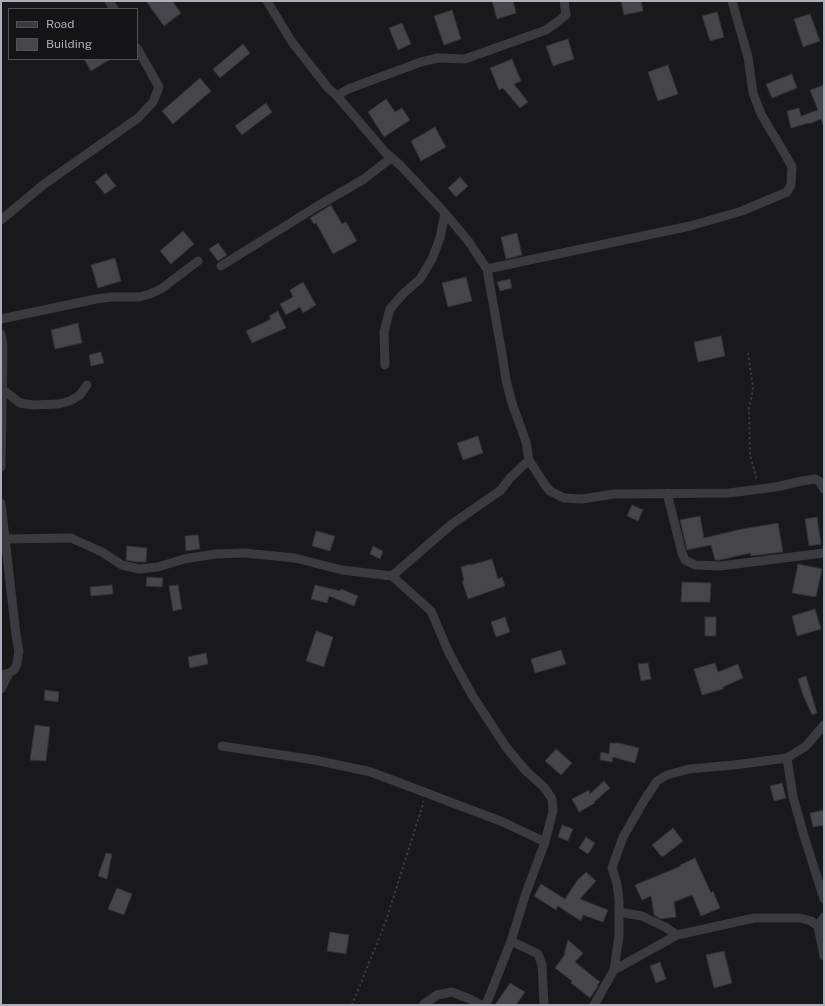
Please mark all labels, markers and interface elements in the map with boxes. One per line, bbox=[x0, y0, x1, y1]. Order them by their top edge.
legend bbox=[8, 8, 138, 60]
text: Road bbox=[46, 17, 74, 31]
text: Building bbox=[46, 37, 92, 51]

